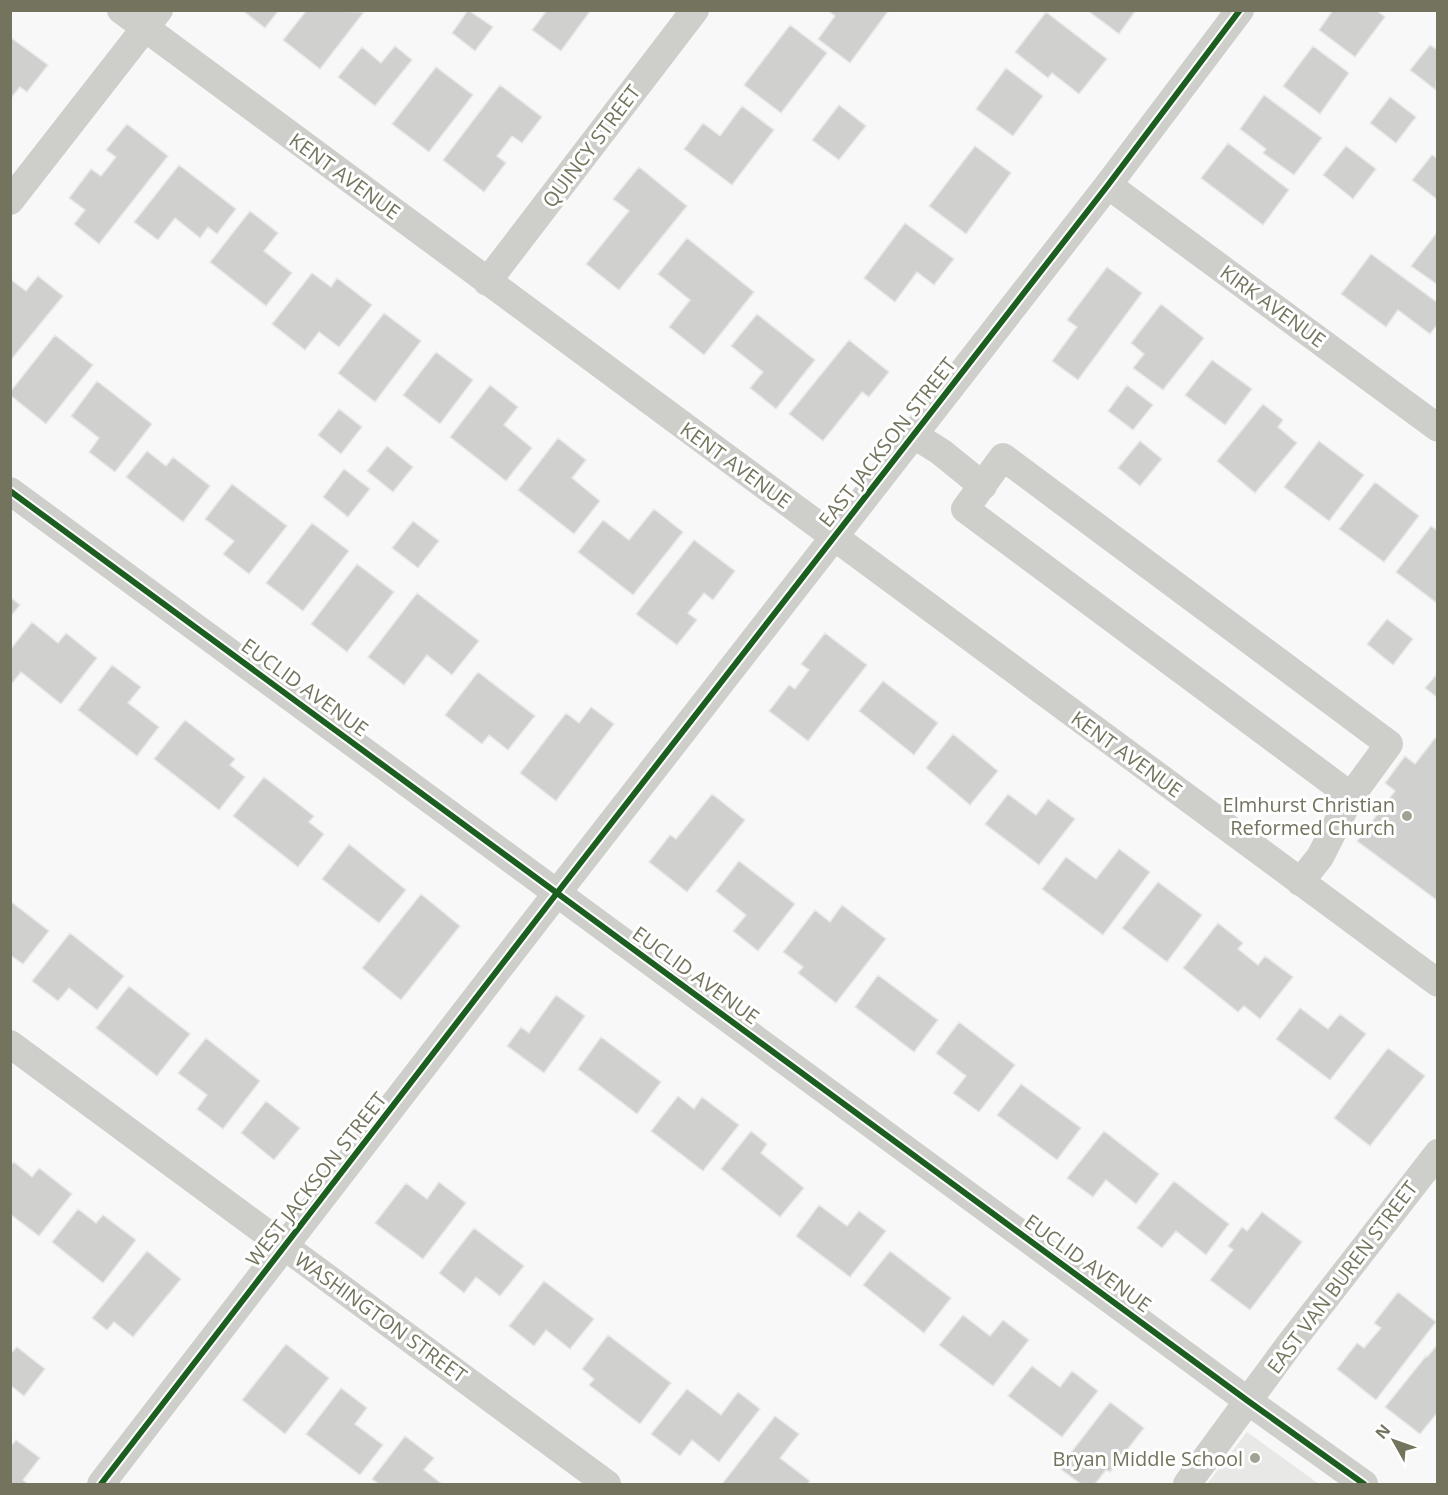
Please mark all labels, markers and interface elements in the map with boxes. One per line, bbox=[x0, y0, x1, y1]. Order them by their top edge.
street label: QUINCY STREET bbox=[536, 79, 646, 213]
street label: KENT AVENUE bbox=[284, 127, 406, 225]
street label: KIRK AVENUE bbox=[1215, 259, 1331, 353]
street label: EAST JACKSON STREET bbox=[812, 352, 962, 532]
street label: KENT AVENUE bbox=[675, 416, 797, 514]
street label: EUCLID AVENUE bbox=[236, 632, 374, 742]
street label: KENT AVENUE bbox=[1066, 705, 1188, 803]
place label: Elmhurst Christian Reformed Church bbox=[1223, 791, 1395, 841]
marker: Elmhurst Christian Reformed Church bbox=[1400, 809, 1414, 823]
street label: EUCLID AVENUE bbox=[627, 920, 765, 1030]
street label: WEST JACKSON STREET bbox=[239, 1086, 393, 1272]
street label: EAST VAN BUREN STREET bbox=[1261, 1175, 1423, 1379]
street label: EUCLID AVENUE bbox=[1019, 1208, 1157, 1318]
street label: WASHINGTON STREET bbox=[290, 1245, 472, 1389]
north arrow bbox=[1364, 1411, 1424, 1471]
text: N bbox=[1370, 1419, 1395, 1443]
place label: Bryan Middle School bbox=[1052, 1445, 1243, 1472]
marker: Bryan Middle School bbox=[1248, 1451, 1262, 1465]

